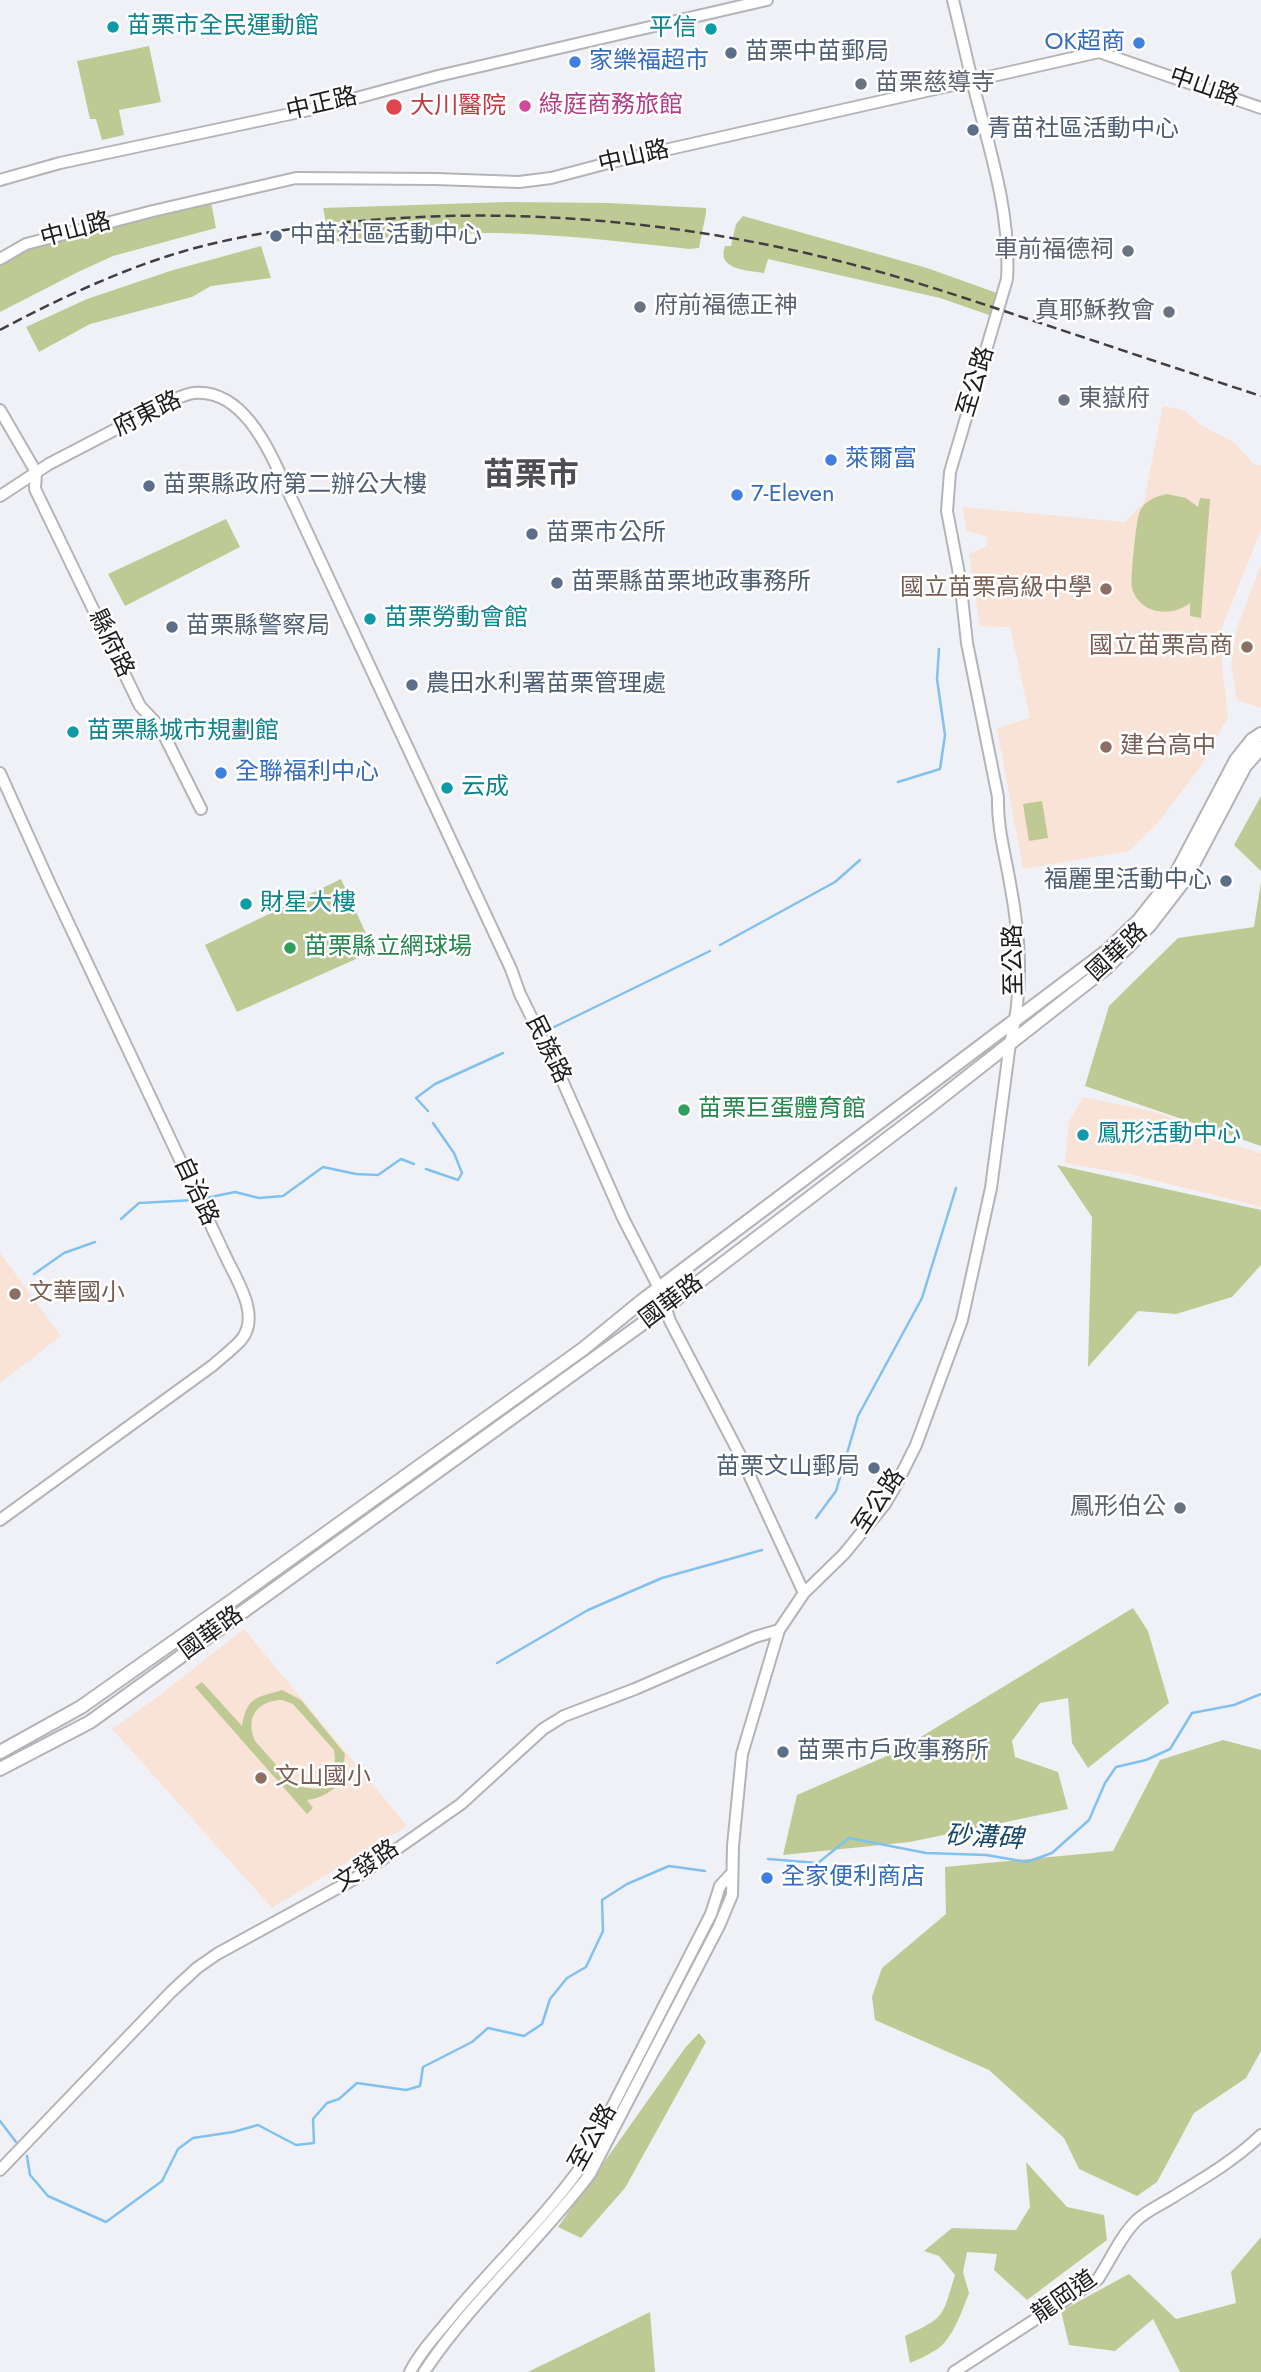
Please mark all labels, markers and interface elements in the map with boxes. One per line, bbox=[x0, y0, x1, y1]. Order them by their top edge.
place label: 苗栗市全民運動館 bbox=[127, 13, 319, 41]
place label: 平信 bbox=[649, 15, 697, 43]
marker: 苗栗市全民運動館 bbox=[105, 19, 121, 35]
marker: 平信 bbox=[703, 21, 719, 37]
place label: OK超商 bbox=[1044, 29, 1125, 57]
marker: OK超商 bbox=[1131, 35, 1147, 51]
place label: 苗栗中苗郵局 bbox=[745, 39, 889, 67]
marker: 苗栗中苗郵局 bbox=[723, 45, 739, 61]
place label: 家樂福超市 bbox=[589, 48, 709, 76]
marker: 家樂福超市 bbox=[567, 54, 583, 70]
street label: 中山路 bbox=[1165, 63, 1243, 113]
place label: 苗栗慈導寺 bbox=[875, 70, 995, 98]
marker: 苗栗慈導寺 bbox=[853, 76, 869, 92]
street label: 中正路 bbox=[284, 83, 360, 127]
place label: 綠庭商務旅館 bbox=[539, 92, 683, 120]
place label: 大川醫院 bbox=[410, 93, 506, 121]
marker: 大川醫院 bbox=[384, 97, 404, 117]
marker: 綠庭商務旅館 bbox=[517, 98, 533, 114]
place label: 青苗社區活動中心 bbox=[987, 116, 1179, 144]
marker: 青苗社區活動中心 bbox=[965, 122, 981, 138]
street label: 中山路 bbox=[596, 136, 672, 180]
street label: 中山路 bbox=[37, 208, 115, 254]
place label: 中苗社區活動中心 bbox=[290, 222, 482, 250]
marker: 中苗社區活動中心 bbox=[268, 228, 284, 244]
place label: 車前福德祠 bbox=[994, 237, 1114, 265]
marker: 車前福德祠 bbox=[1120, 243, 1136, 259]
place label: 府前福德正神 bbox=[654, 293, 798, 321]
place label: 真耶穌教會 bbox=[1035, 298, 1155, 326]
marker: 府前福德正神 bbox=[632, 299, 648, 315]
marker: 真耶穌教會 bbox=[1161, 304, 1177, 320]
street label: 至公路 bbox=[953, 343, 1001, 421]
street label: 府東路 bbox=[109, 386, 187, 444]
place label: 東嶽府 bbox=[1078, 386, 1150, 414]
marker: 東嶽府 bbox=[1056, 392, 1072, 408]
place label: 萊爾富 bbox=[845, 446, 917, 474]
marker: 萊爾富 bbox=[823, 452, 839, 468]
district label: 苗栗市 bbox=[483, 458, 579, 496]
place label: 苗栗縣政府第二辦公大樓 bbox=[163, 472, 427, 500]
marker: 苗栗縣政府第二辦公大樓 bbox=[141, 478, 157, 494]
place label: 7-Eleven bbox=[751, 481, 835, 509]
marker: 7-Eleven bbox=[729, 487, 745, 503]
place label: 苗栗市公所 bbox=[546, 520, 666, 548]
marker: 苗栗市公所 bbox=[524, 526, 540, 542]
place label: 苗栗縣苗栗地政事務所 bbox=[571, 569, 811, 597]
marker: 苗栗縣苗栗地政事務所 bbox=[549, 575, 565, 591]
place label: 國立苗栗高級中學 bbox=[900, 575, 1092, 603]
marker: 國立苗栗高級中學 bbox=[1098, 581, 1114, 597]
street label: 縣府路 bbox=[81, 605, 139, 683]
place label: 苗栗勞動會館 bbox=[384, 605, 528, 633]
marker: 苗栗勞動會館 bbox=[362, 611, 378, 627]
place label: 苗栗縣警察局 bbox=[186, 613, 330, 641]
marker: 苗栗縣警察局 bbox=[164, 619, 180, 635]
place label: 國立苗栗高商 bbox=[1089, 633, 1233, 661]
marker: 國立苗栗高商 bbox=[1239, 639, 1255, 655]
place label: 農田水利署苗栗管理處 bbox=[426, 671, 666, 699]
marker: 農田水利署苗栗管理處 bbox=[404, 677, 420, 693]
place label: 苗栗縣城市規劃館 bbox=[87, 718, 279, 746]
marker: 苗栗縣城市規劃館 bbox=[65, 724, 81, 740]
place label: 建台高中 bbox=[1120, 733, 1216, 761]
marker: 建台高中 bbox=[1098, 739, 1114, 755]
place label: 全聯福利中心 bbox=[235, 759, 379, 787]
marker: 全聯福利中心 bbox=[213, 765, 229, 781]
place label: 云成 bbox=[461, 774, 509, 802]
marker: 云成 bbox=[439, 780, 455, 796]
place label: 福麗里活動中心 bbox=[1044, 867, 1212, 895]
marker: 福麗里活動中心 bbox=[1218, 873, 1234, 889]
place label: 財星大樓 bbox=[260, 890, 356, 918]
marker: 財星大樓 bbox=[238, 896, 254, 912]
street label: 國華路 bbox=[1082, 918, 1154, 988]
street label: 至公路 bbox=[1000, 924, 1030, 996]
place label: 苗栗縣立網球場 bbox=[304, 934, 472, 962]
marker: 苗栗縣立網球場 bbox=[282, 940, 298, 956]
street label: 民族路 bbox=[518, 1011, 576, 1089]
place label: 苗栗巨蛋體育館 bbox=[698, 1096, 866, 1124]
marker: 苗栗巨蛋體育館 bbox=[676, 1102, 692, 1118]
place label: 鳳形活動中心 bbox=[1097, 1121, 1241, 1149]
marker: 鳳形活動中心 bbox=[1075, 1127, 1091, 1143]
street label: 自治路 bbox=[167, 1153, 223, 1231]
street label: 國華路 bbox=[635, 1269, 709, 1335]
place label: 文華國小 bbox=[29, 1280, 125, 1308]
marker: 文華國小 bbox=[7, 1286, 23, 1302]
place label: 苗栗文山郵局 bbox=[716, 1454, 860, 1482]
marker: 苗栗文山郵局 bbox=[866, 1460, 882, 1476]
street label: 至公路 bbox=[848, 1464, 912, 1540]
place label: 鳳形伯公 bbox=[1070, 1494, 1166, 1522]
marker: 鳳形伯公 bbox=[1172, 1500, 1188, 1516]
street label: 國華路 bbox=[174, 1601, 250, 1667]
place label: 苗栗市戶政事務所 bbox=[797, 1738, 989, 1766]
marker: 苗栗市戶政事務所 bbox=[775, 1744, 791, 1760]
place label: 文山國小 bbox=[275, 1764, 371, 1792]
marker: 文山國小 bbox=[253, 1770, 269, 1786]
water label: 砂溝碑 bbox=[944, 1821, 1024, 1857]
street label: 文發路 bbox=[329, 1835, 405, 1899]
place label: 全家便利商店 bbox=[781, 1864, 925, 1892]
marker: 全家便利商店 bbox=[759, 1870, 775, 1886]
street label: 至公路 bbox=[564, 2100, 624, 2176]
street label: 龍岡道 bbox=[1027, 2266, 1103, 2330]

